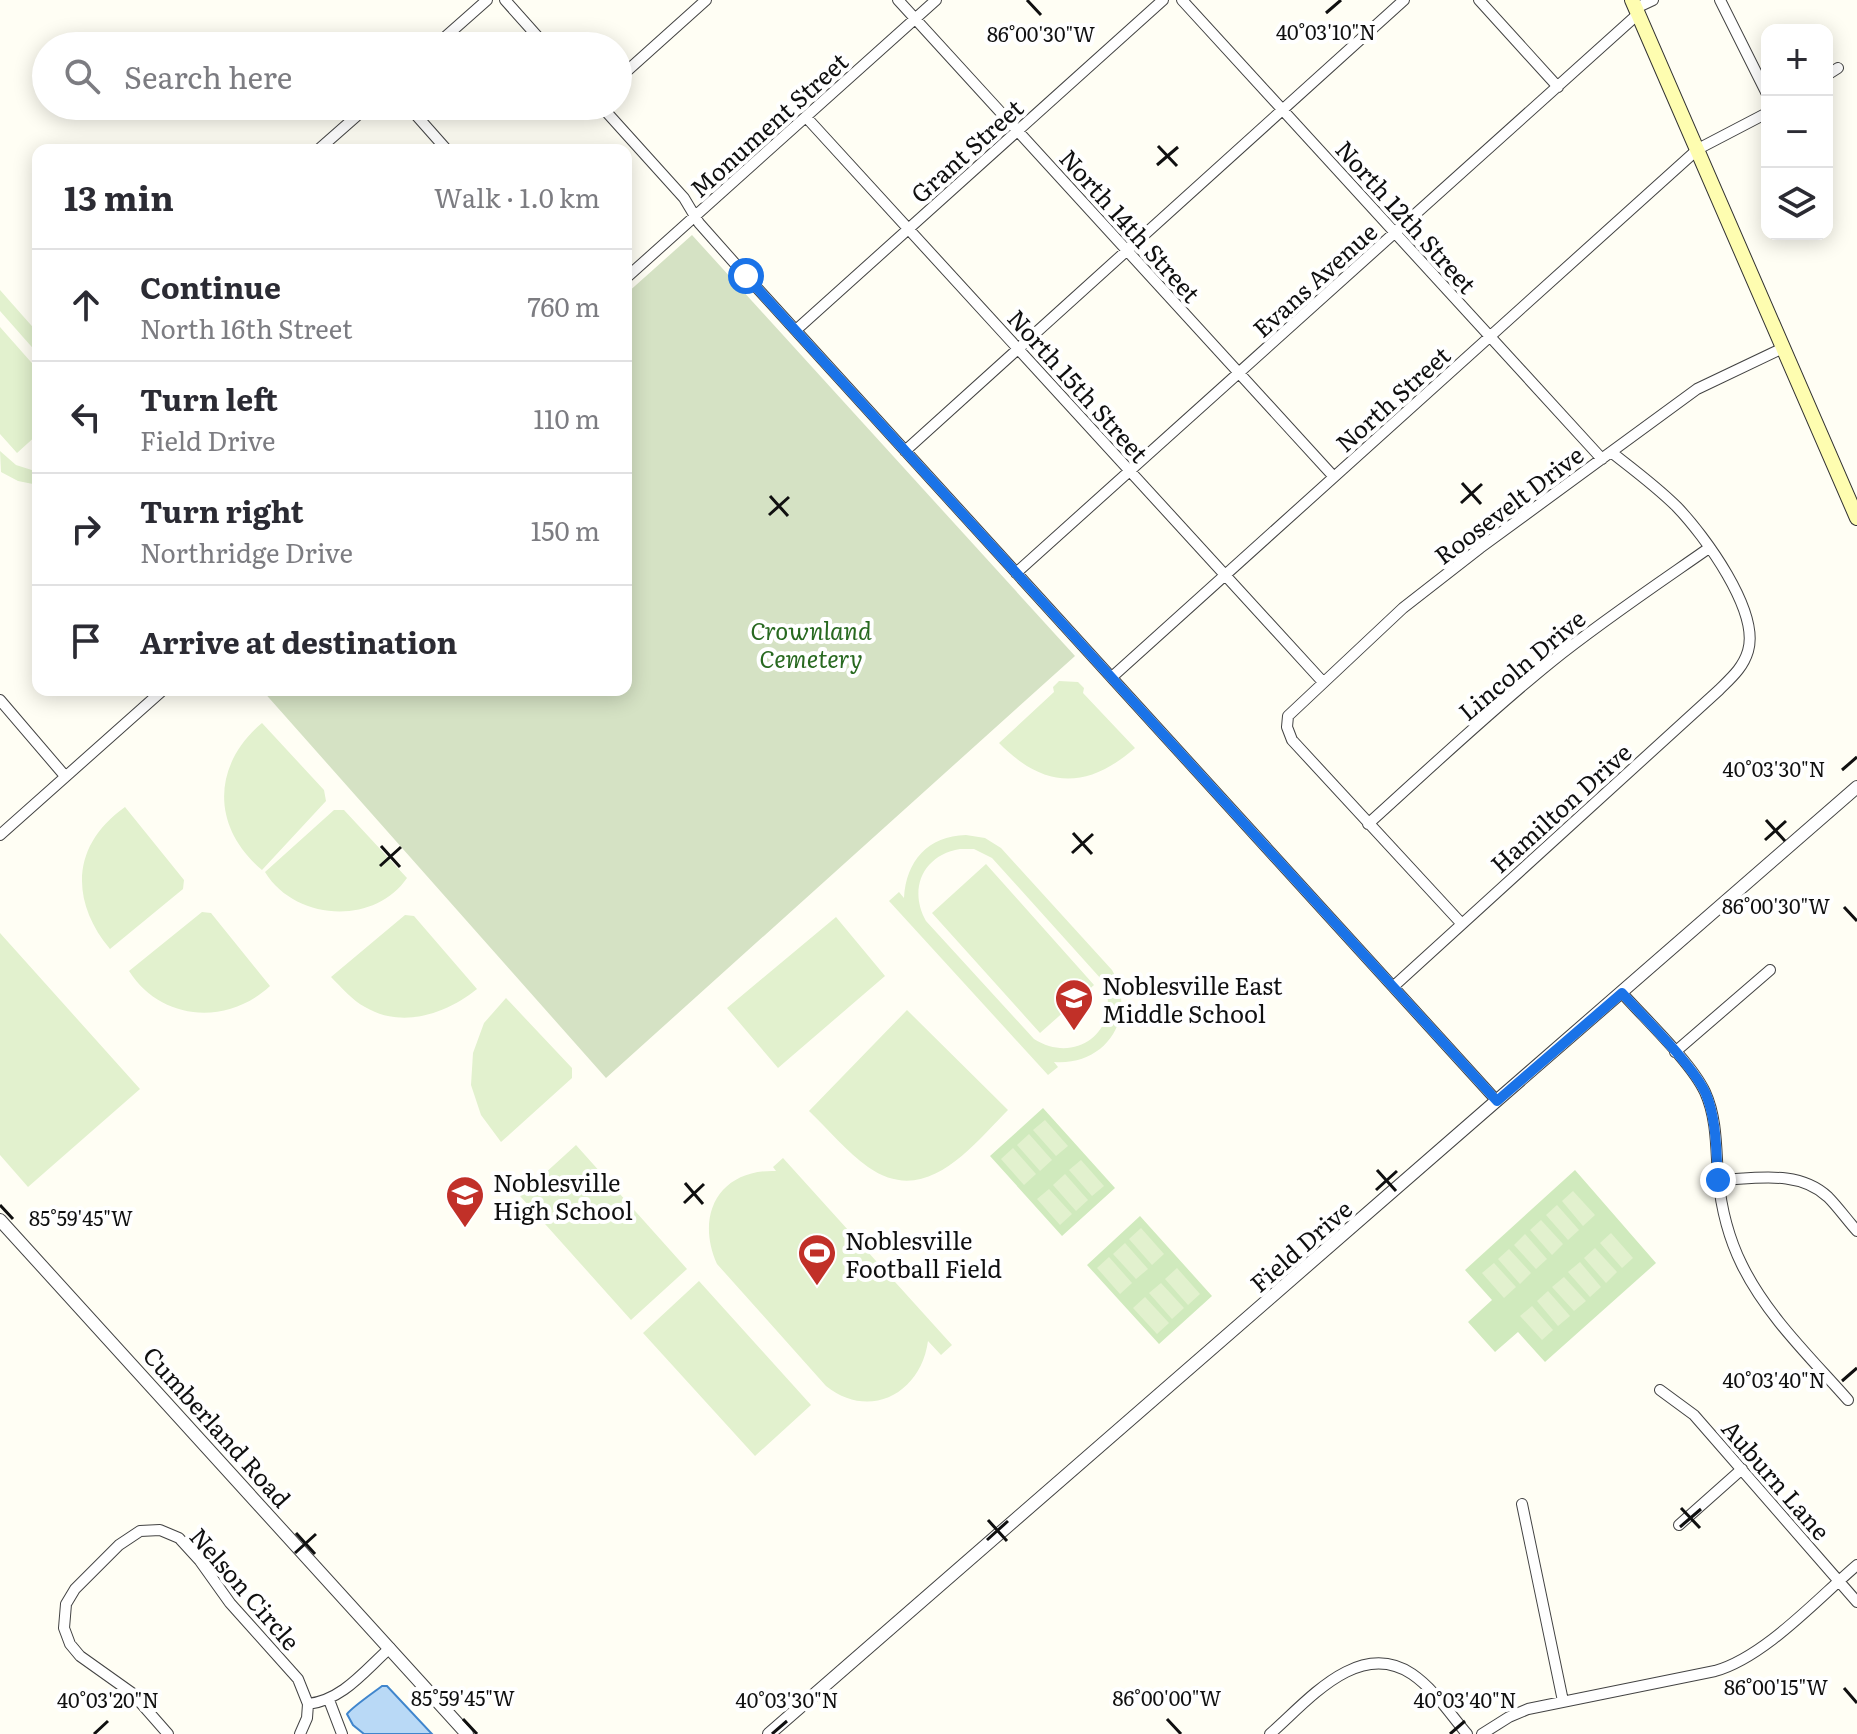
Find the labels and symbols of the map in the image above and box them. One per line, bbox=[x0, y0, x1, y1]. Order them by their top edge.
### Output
text: 40°03'10"N bbox=[1276, 16, 1376, 46]
text: 86°00'30"W bbox=[987, 18, 1095, 48]
street label: Monument Street bbox=[681, 43, 855, 204]
street label: Grant Street bbox=[902, 90, 1030, 210]
street label: North 12th Street bbox=[1329, 132, 1486, 301]
street label: North 14th Street bbox=[1053, 141, 1210, 310]
street label: Evans Avenue bbox=[1244, 214, 1384, 344]
route start bbox=[728, 258, 764, 294]
street label: North 15th Street bbox=[1001, 301, 1158, 470]
street label: North Street bbox=[1327, 337, 1457, 459]
street label: Roosevelt Drive bbox=[1426, 436, 1590, 572]
street label: Lincoln Drive bbox=[1450, 600, 1592, 728]
park label: Crownland Cemetery bbox=[750, 612, 872, 675]
street label: Hamilton Drive bbox=[1482, 734, 1638, 880]
text: 40°03'30"N bbox=[1723, 753, 1825, 783]
text: 86°00'30"W bbox=[1722, 890, 1830, 920]
place label: Noblesville East Middle School bbox=[1102, 967, 1283, 1030]
school or university icon: Noblesville East Middle School bbox=[1053, 977, 1095, 1032]
route end bbox=[1700, 1162, 1736, 1198]
place label: Noblesville High School bbox=[493, 1164, 633, 1227]
school or university icon: Noblesville High School bbox=[444, 1174, 486, 1229]
street label: Field Drive bbox=[1241, 1191, 1359, 1299]
text: 85°59'45"W bbox=[29, 1202, 133, 1232]
place label: Noblesville Football Field bbox=[845, 1222, 1002, 1285]
sports icon: Noblesville Football Field bbox=[796, 1232, 838, 1287]
street label: Cumberland Road bbox=[136, 1338, 300, 1514]
text: 40°03'40"N bbox=[1723, 1364, 1825, 1394]
street label: Auburn Lane bbox=[1715, 1411, 1839, 1547]
street label: Nelson Circle bbox=[183, 1519, 309, 1657]
text: 86°00'15"W bbox=[1724, 1671, 1828, 1701]
text: 85°59'45"W bbox=[411, 1682, 515, 1712]
text: 86°00'00"W bbox=[1113, 1682, 1222, 1712]
text: 40°03'20"N bbox=[57, 1684, 159, 1714]
text: 40°03'30"N bbox=[736, 1684, 838, 1714]
text: 40°03'40"N bbox=[1414, 1684, 1516, 1714]

